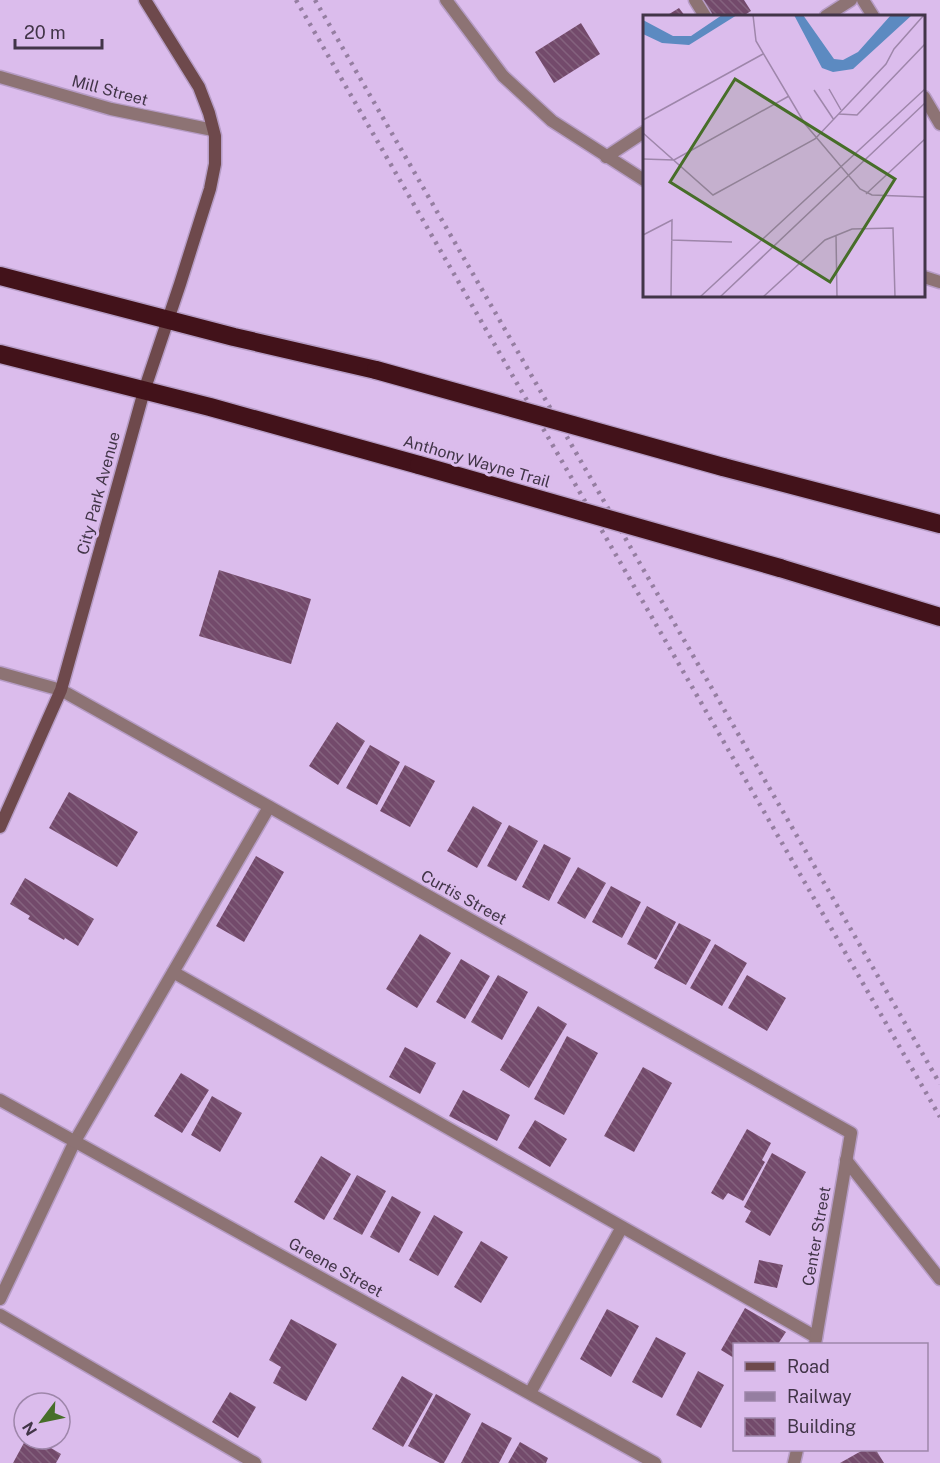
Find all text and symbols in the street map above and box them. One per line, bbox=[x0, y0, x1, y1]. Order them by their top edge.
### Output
scale bar bbox=[15, 12, 102, 50]
inset map bbox=[643, 15, 925, 297]
text: 20 m bbox=[24, 22, 66, 43]
street label: Mill Street bbox=[70, 71, 150, 110]
street label: City Park Avenue bbox=[73, 430, 124, 557]
street label: Anthony Wayne Trail bbox=[401, 431, 553, 492]
street label: Curtis Street bbox=[417, 866, 510, 929]
street label: Center Street bbox=[798, 1185, 835, 1287]
street label: Greene Street bbox=[285, 1234, 386, 1301]
legend bbox=[733, 1343, 928, 1451]
text: Road bbox=[787, 1356, 830, 1377]
text: Railway bbox=[787, 1386, 852, 1407]
north arrow bbox=[12, 1391, 72, 1451]
text: Building bbox=[787, 1416, 856, 1437]
text: N bbox=[18, 1418, 41, 1439]

